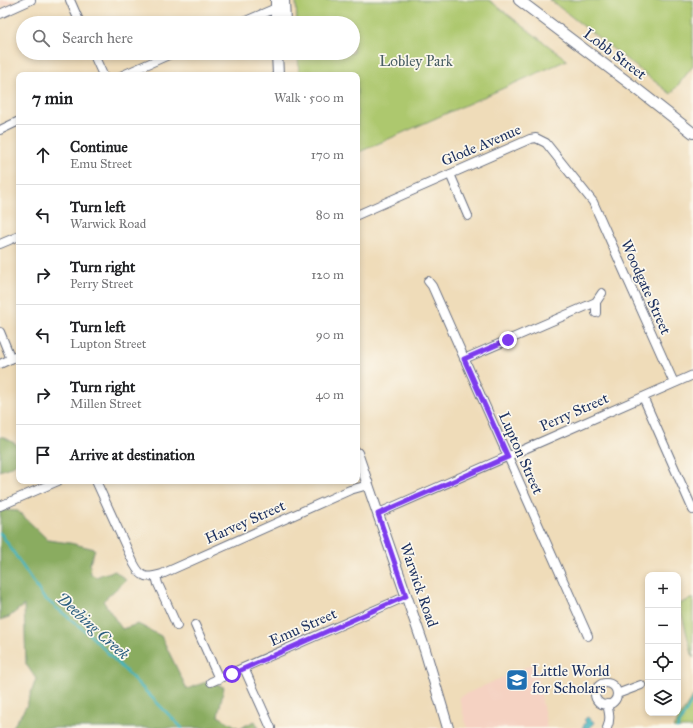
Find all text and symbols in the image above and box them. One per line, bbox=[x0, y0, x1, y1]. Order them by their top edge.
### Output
search box bbox=[16, 16, 360, 60]
street label: Lobb Street bbox=[580, 25, 650, 84]
icon: search bbox=[30, 27, 52, 49]
text: Search here bbox=[62, 29, 133, 47]
park label: Lobley Park bbox=[379, 52, 453, 70]
text: 7 min bbox=[32, 88, 73, 109]
text: Walk · 500 m bbox=[274, 90, 344, 106]
street label: Glode Avenue bbox=[439, 120, 523, 170]
text: Continue bbox=[70, 138, 128, 156]
icon: ahead bbox=[32, 144, 54, 166]
text: 170 m bbox=[311, 147, 344, 163]
text: Emu Street bbox=[70, 156, 132, 172]
text: Turn left bbox=[70, 198, 126, 216]
icon: left bbox=[32, 204, 54, 226]
text: 80 m bbox=[316, 207, 344, 223]
text: Warwick Road bbox=[70, 216, 146, 232]
street label: Woodgate Street bbox=[617, 237, 675, 338]
text: Turn right bbox=[70, 258, 135, 276]
icon: right bbox=[32, 264, 54, 286]
text: 120 m bbox=[311, 267, 344, 283]
text: Perry Street bbox=[70, 276, 133, 292]
text: Turn left bbox=[70, 318, 126, 336]
icon: left bbox=[32, 324, 54, 346]
text: 90 m bbox=[316, 327, 344, 343]
route end bbox=[499, 331, 517, 349]
text: Lupton Street bbox=[70, 336, 146, 352]
text: Turn right bbox=[70, 378, 135, 396]
icon: right bbox=[32, 384, 54, 406]
text: 40 m bbox=[315, 387, 344, 403]
street label: Perry Street bbox=[537, 389, 612, 435]
text: Millen Street bbox=[70, 396, 142, 412]
street label: Lupton Street bbox=[495, 409, 547, 498]
icon: arrive bbox=[32, 444, 54, 466]
text: Arrive at destination bbox=[70, 446, 195, 464]
street label: Harvey Street bbox=[202, 496, 288, 548]
street label: Warwick Road bbox=[396, 540, 442, 630]
map controls bbox=[645, 572, 681, 716]
button: + bbox=[645, 572, 681, 608]
water label: Deebing Creek bbox=[53, 588, 133, 664]
street label: Emu Street bbox=[267, 604, 340, 650]
button: − bbox=[645, 608, 681, 644]
button: locate bbox=[645, 644, 681, 680]
place label: Little World for Scholars bbox=[532, 662, 610, 697]
route start bbox=[223, 665, 241, 683]
school or university icon: Little World for Scholars bbox=[504, 667, 530, 693]
button: layers bbox=[645, 680, 681, 716]

